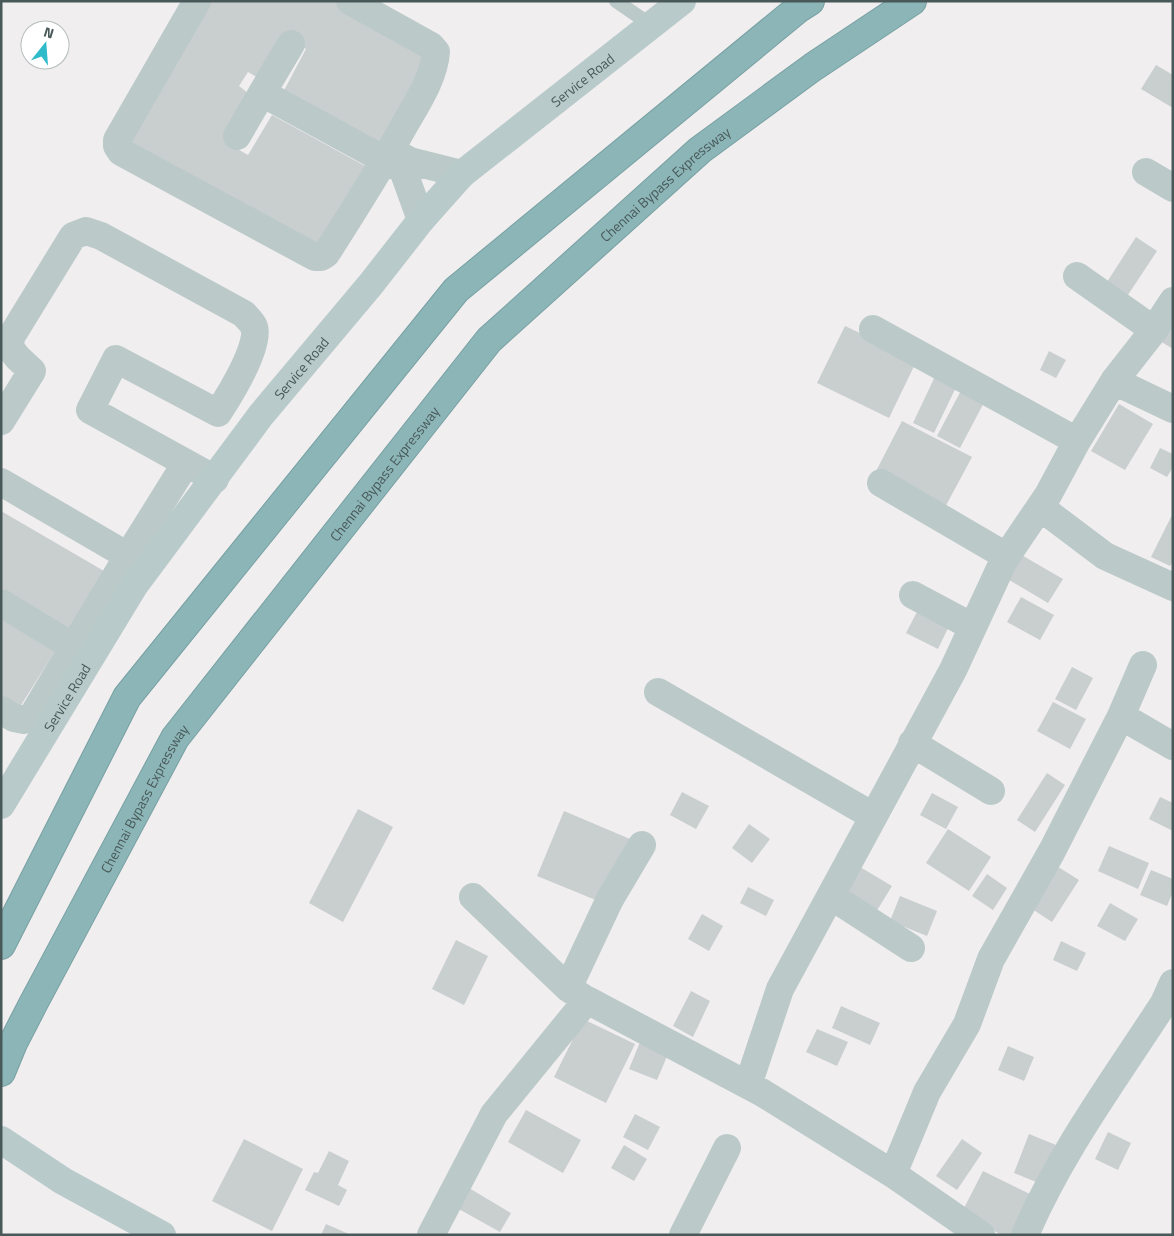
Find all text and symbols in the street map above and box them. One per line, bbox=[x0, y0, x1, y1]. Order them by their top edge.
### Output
north arrow bbox=[20, 20, 70, 70]
text: N bbox=[41, 21, 57, 44]
street label: Service Road bbox=[546, 48, 618, 111]
street label: Chennai Bypass Expressway bbox=[595, 121, 734, 246]
street label: Service Road bbox=[268, 332, 333, 403]
street label: Chennai Bypass Expressway bbox=[324, 401, 444, 545]
street label: Service Road bbox=[38, 659, 95, 735]
street label: Chennai Bypass Expressway bbox=[95, 719, 193, 876]

